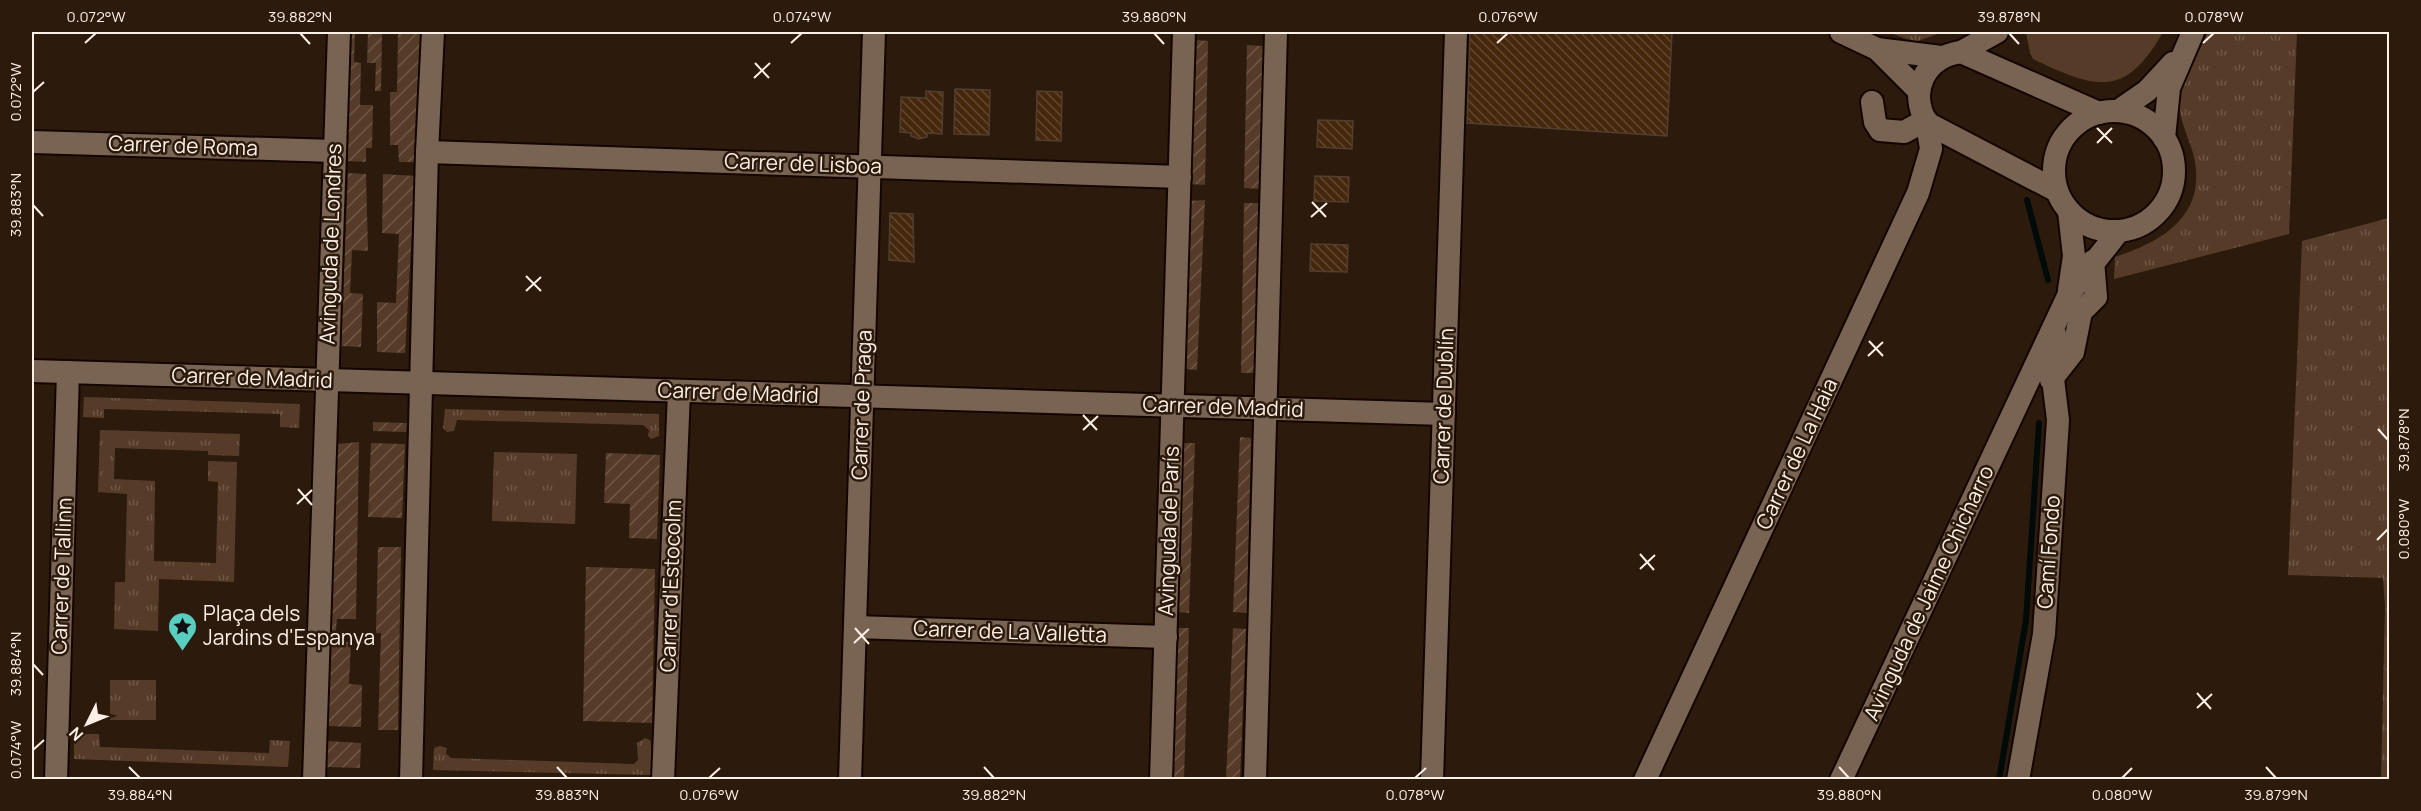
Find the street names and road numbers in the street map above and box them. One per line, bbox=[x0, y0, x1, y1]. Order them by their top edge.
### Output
street label: Carrer de Roma bbox=[108, 128, 258, 162]
street label: Avinguda de Londres bbox=[312, 143, 348, 345]
street label: Carrer de Lisboa bbox=[724, 146, 882, 180]
street label: Carrer de Dublín bbox=[1426, 328, 1460, 484]
street label: Carrer de Praga bbox=[844, 329, 878, 481]
street label: Carrer de Madrid bbox=[171, 360, 333, 394]
street label: Carrer de La Haia bbox=[1749, 373, 1843, 534]
street label: Carrer de Madrid bbox=[657, 375, 819, 409]
street label: Carrer de Madrid bbox=[1142, 389, 1304, 423]
street label: Avinguda de París bbox=[1151, 446, 1185, 616]
street label: Avinguda de Jaime Chicharro bbox=[1857, 460, 2000, 725]
street label: Camí Fondo bbox=[2030, 494, 2066, 610]
street label: Carrer de Tallinn bbox=[44, 497, 78, 655]
street label: Carrer d'Estocolm bbox=[653, 499, 687, 673]
street label: Carrer de La Valletta bbox=[913, 614, 1107, 648]

